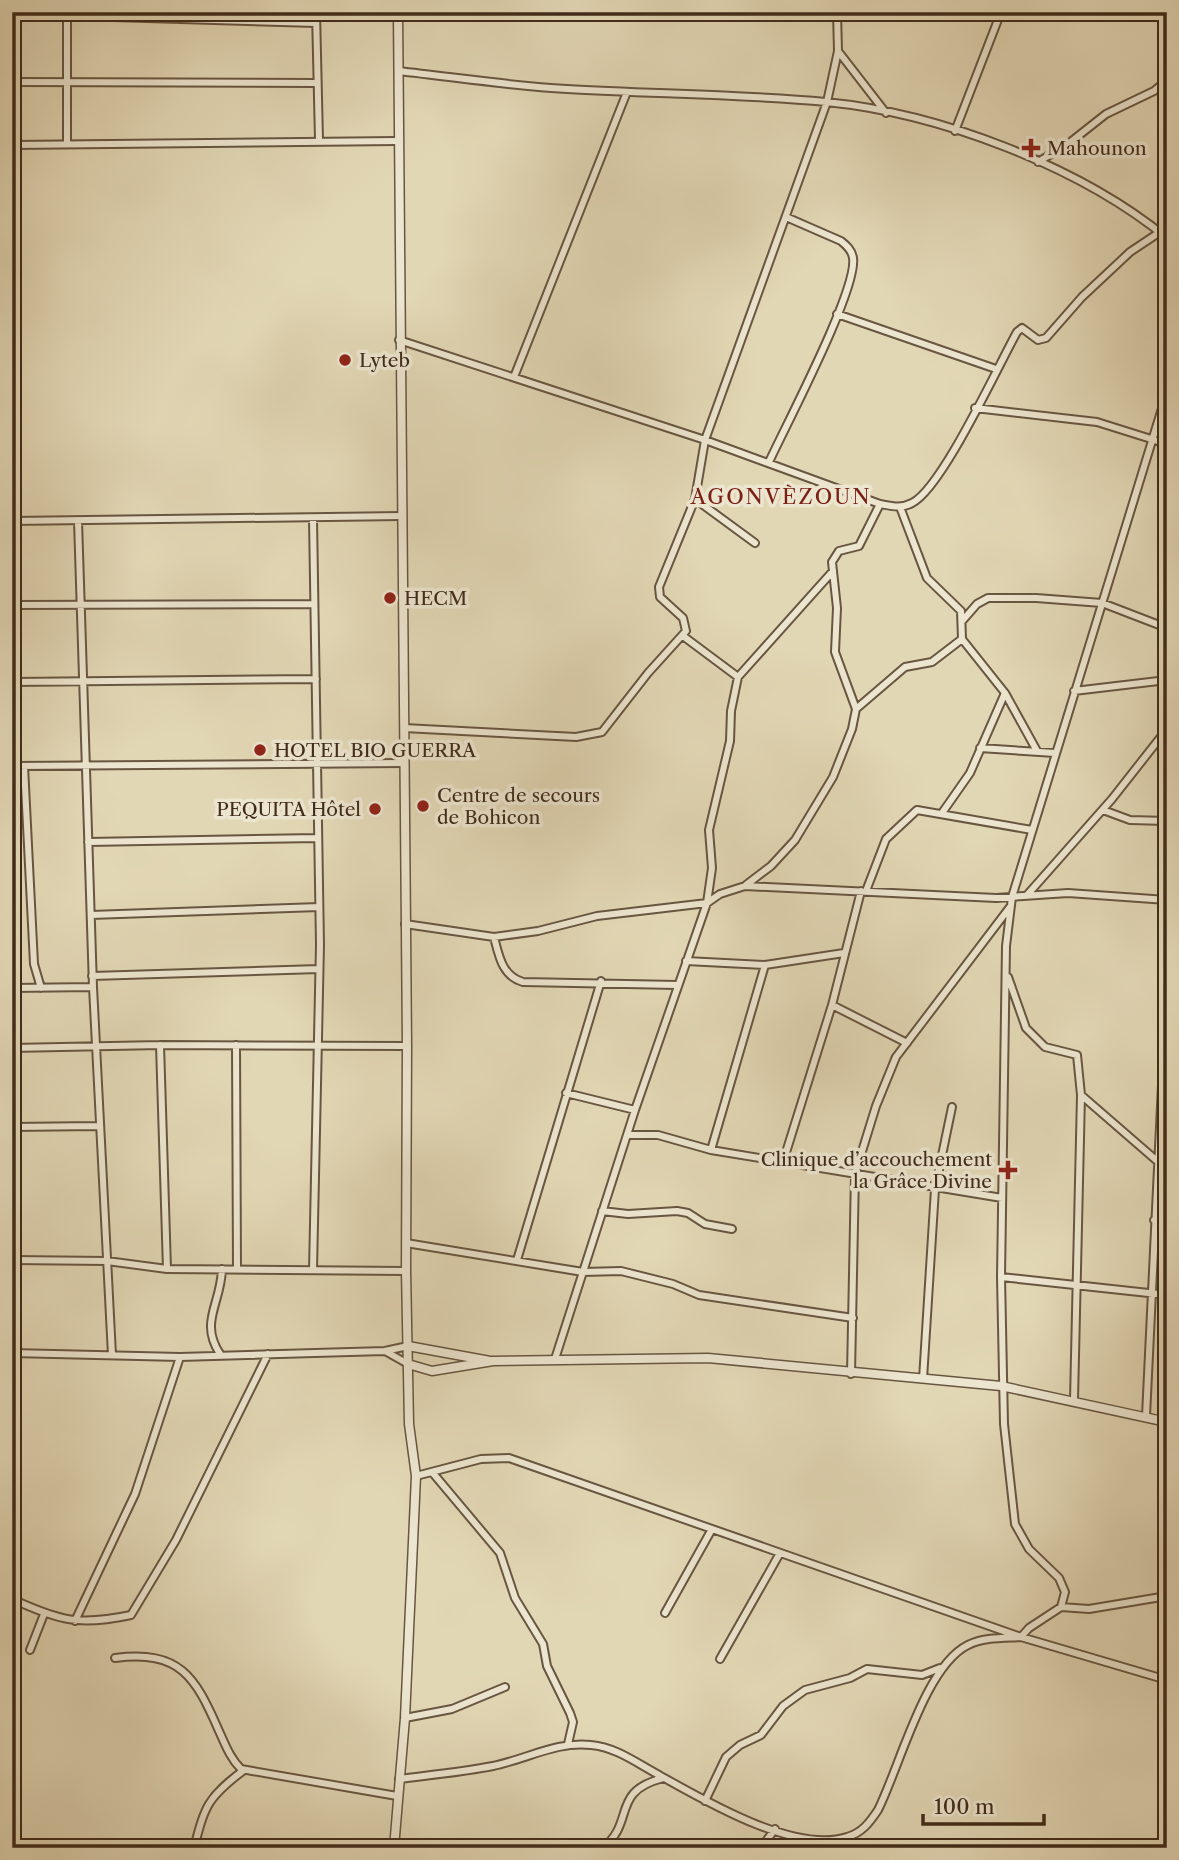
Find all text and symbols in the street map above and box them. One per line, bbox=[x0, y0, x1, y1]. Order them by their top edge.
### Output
place label: Mahounon bbox=[1047, 137, 1147, 160]
marker: Mahounon bbox=[1021, 138, 1041, 158]
place label: Lyteb bbox=[359, 349, 410, 372]
marker: Lyteb bbox=[337, 352, 353, 368]
district label: AGONVÈZOUN bbox=[689, 484, 872, 509]
place label: HECM bbox=[404, 587, 467, 610]
marker: HECM bbox=[382, 590, 398, 606]
place label: HOTEL BIO GUERRA bbox=[274, 739, 477, 762]
marker: HOTEL BIO GUERRA bbox=[252, 742, 268, 758]
place label: Centre de secours de Bohicon bbox=[437, 784, 600, 829]
place label: PEQUITA Hôtel bbox=[216, 798, 361, 821]
marker: Centre de secours de Bohicon bbox=[415, 798, 431, 814]
marker: PEQUITA Hôtel bbox=[367, 801, 383, 817]
place label: Clinique d’accouchement la Grâce Divine bbox=[761, 1148, 992, 1193]
marker: Clinique d’accouchement la Grâce Divine bbox=[998, 1160, 1018, 1180]
scale bar bbox=[923, 1783, 1044, 1827]
text: 100 m bbox=[934, 1794, 995, 1819]

